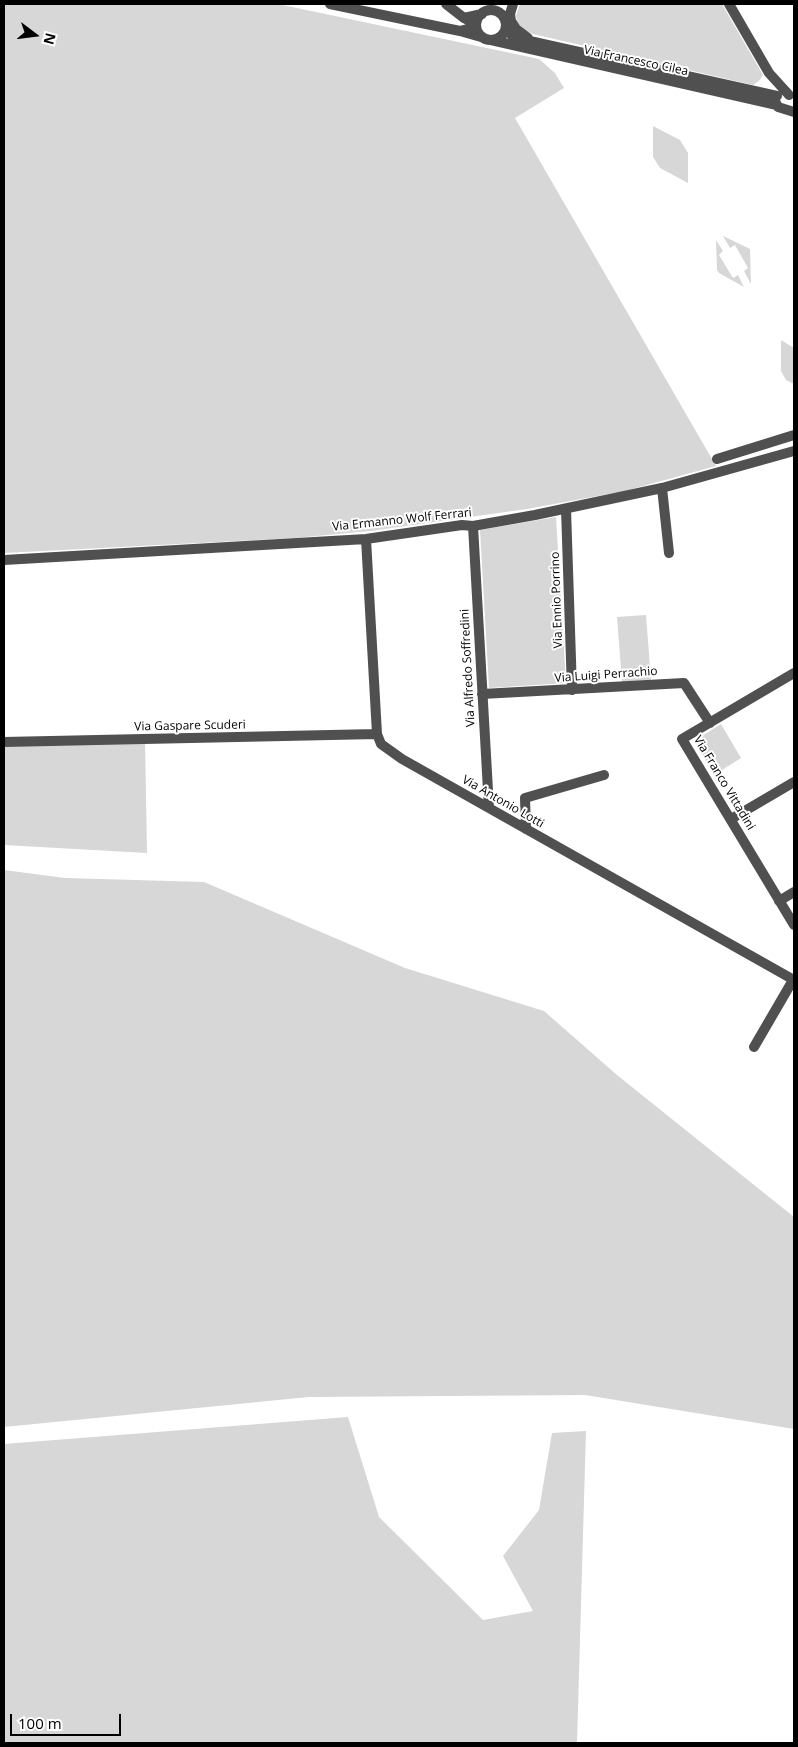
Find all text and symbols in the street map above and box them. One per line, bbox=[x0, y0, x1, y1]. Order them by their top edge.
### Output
north arrow bbox=[10, 10, 60, 60]
text: N bbox=[39, 31, 61, 47]
street label: Via Francesco Cilea bbox=[582, 43, 690, 79]
street label: Via Ermanno Wolf Ferrari bbox=[332, 506, 472, 534]
street label: Via Ennio Porrino bbox=[548, 551, 566, 649]
street label: Via Alfredo Soffredini bbox=[458, 609, 478, 727]
street label: Via Luigi Perrachio bbox=[554, 664, 658, 686]
street label: Via Gaspare Scuderi bbox=[134, 718, 246, 734]
street label: Via Franco Vittadini bbox=[690, 733, 758, 833]
street label: Via Antonio Lotti bbox=[459, 773, 547, 831]
scale bar bbox=[12, 1704, 124, 1736]
text: 100 m bbox=[18, 1713, 62, 1733]

